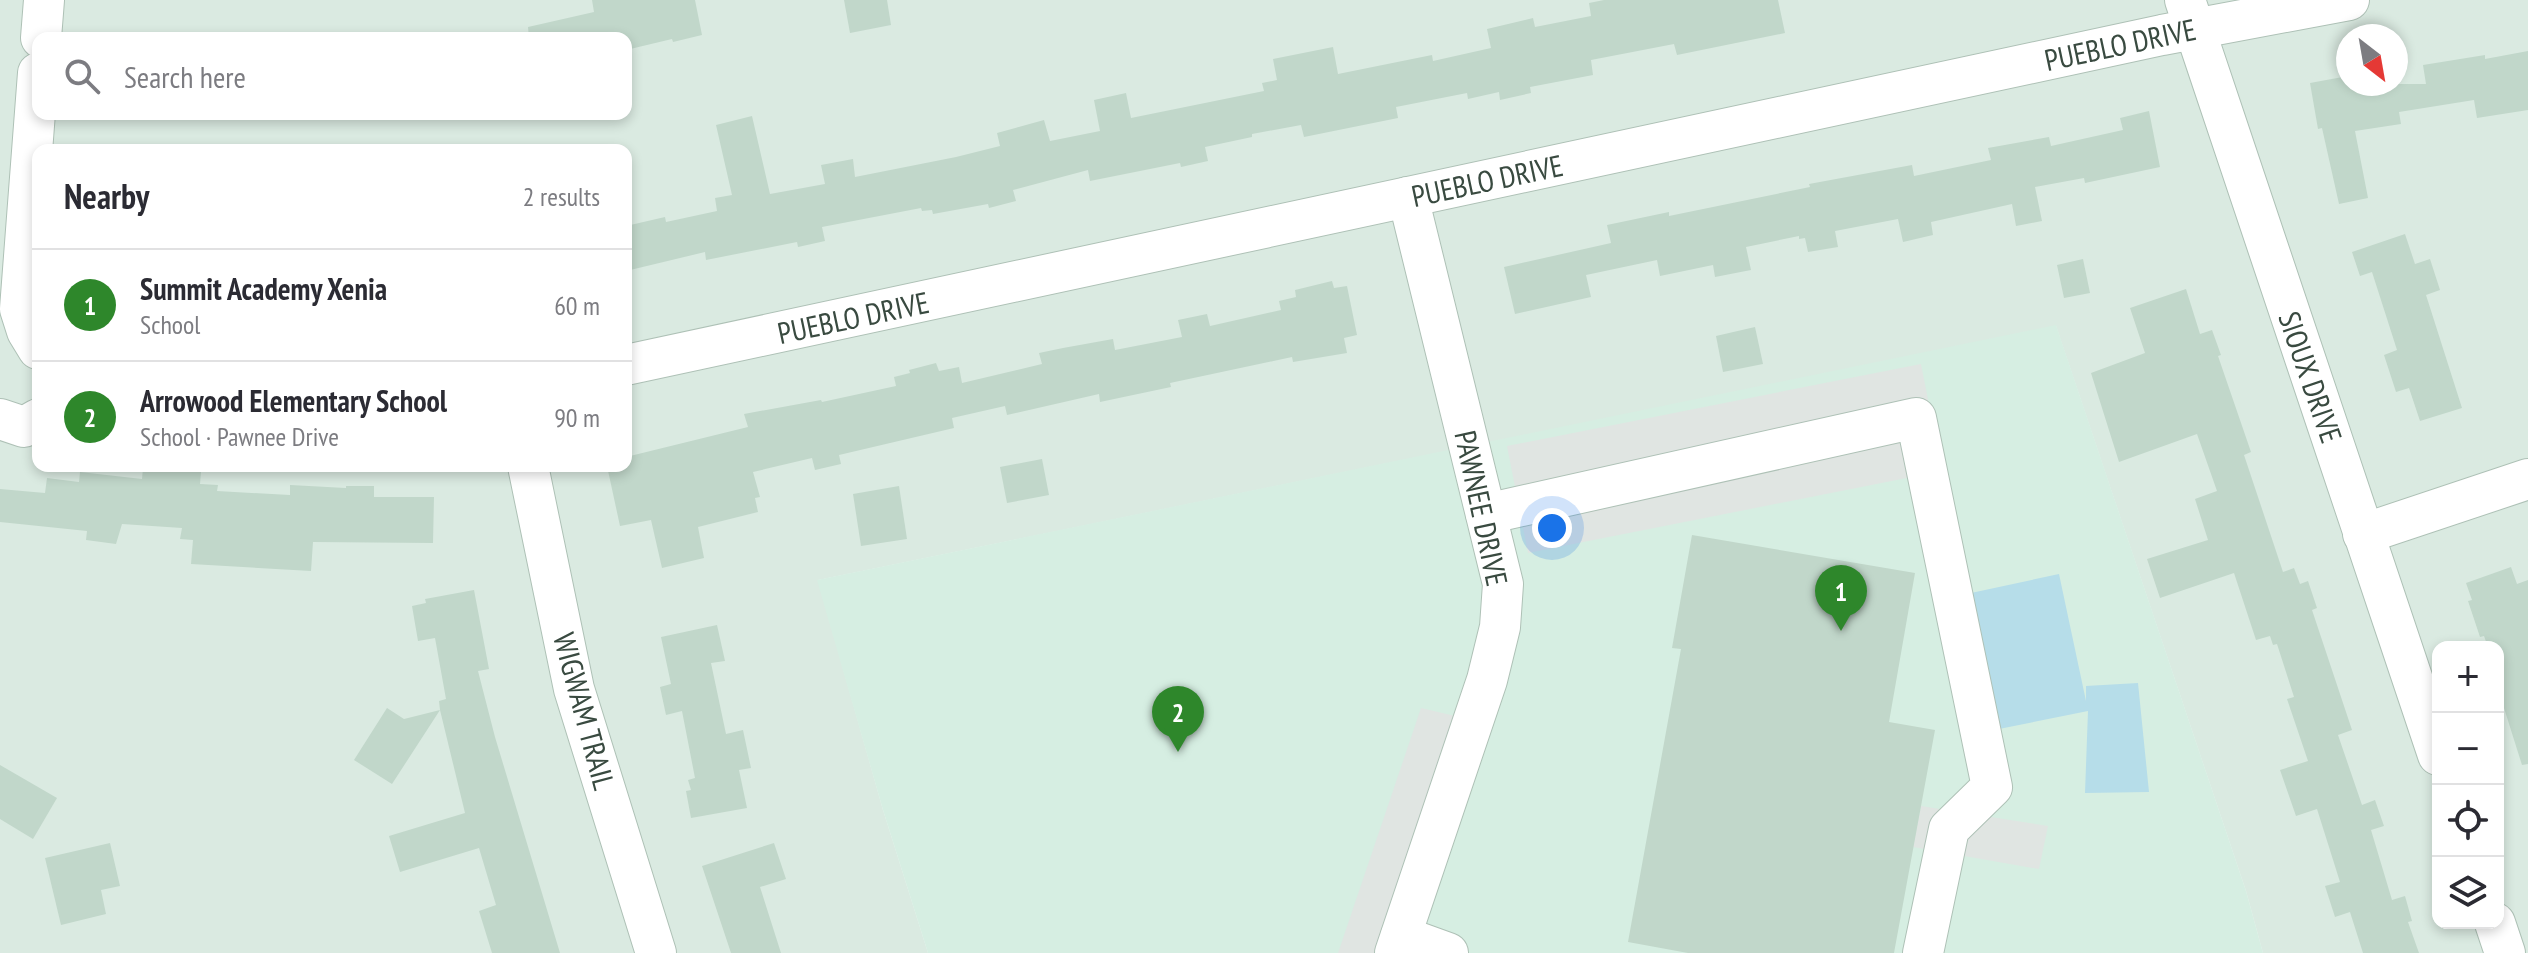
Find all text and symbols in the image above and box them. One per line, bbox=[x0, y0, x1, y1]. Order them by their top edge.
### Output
street label: PUEBLO DRIVE bbox=[2041, 9, 2199, 79]
north arrow bbox=[2336, 24, 2408, 96]
search box bbox=[32, 32, 632, 120]
icon: search bbox=[60, 54, 104, 98]
text: Search here bbox=[124, 57, 246, 96]
street label: PUEBLO DRIVE bbox=[1408, 145, 1566, 215]
text: Nearby bbox=[64, 174, 149, 218]
text: 2 results bbox=[523, 180, 600, 213]
text: Summit Academy Xenia bbox=[140, 269, 387, 308]
street label: PUEBLO DRIVE bbox=[774, 282, 932, 352]
text: 1 bbox=[84, 289, 96, 322]
text: 60 m bbox=[554, 289, 600, 322]
street label: SIOUX DRIVE bbox=[2270, 306, 2352, 448]
text: School bbox=[140, 308, 200, 341]
text: Arrowood Elementary School bbox=[140, 381, 447, 420]
text: 2 bbox=[84, 401, 96, 434]
text: 90 m bbox=[554, 401, 600, 434]
text: School · Pawnee Drive bbox=[140, 420, 339, 453]
street label: PAWNEE DRIVE bbox=[1447, 427, 1517, 589]
your location bbox=[1532, 508, 1572, 548]
pin: 1 bbox=[1815, 565, 1867, 631]
street label: WIGWAM TRAIL bbox=[545, 628, 625, 794]
map controls bbox=[2432, 641, 2504, 929]
button: + bbox=[2432, 641, 2504, 713]
pin: 2 bbox=[1152, 686, 1204, 752]
button: − bbox=[2432, 713, 2504, 785]
button: locate bbox=[2432, 785, 2504, 857]
button: layers bbox=[2432, 857, 2504, 929]

